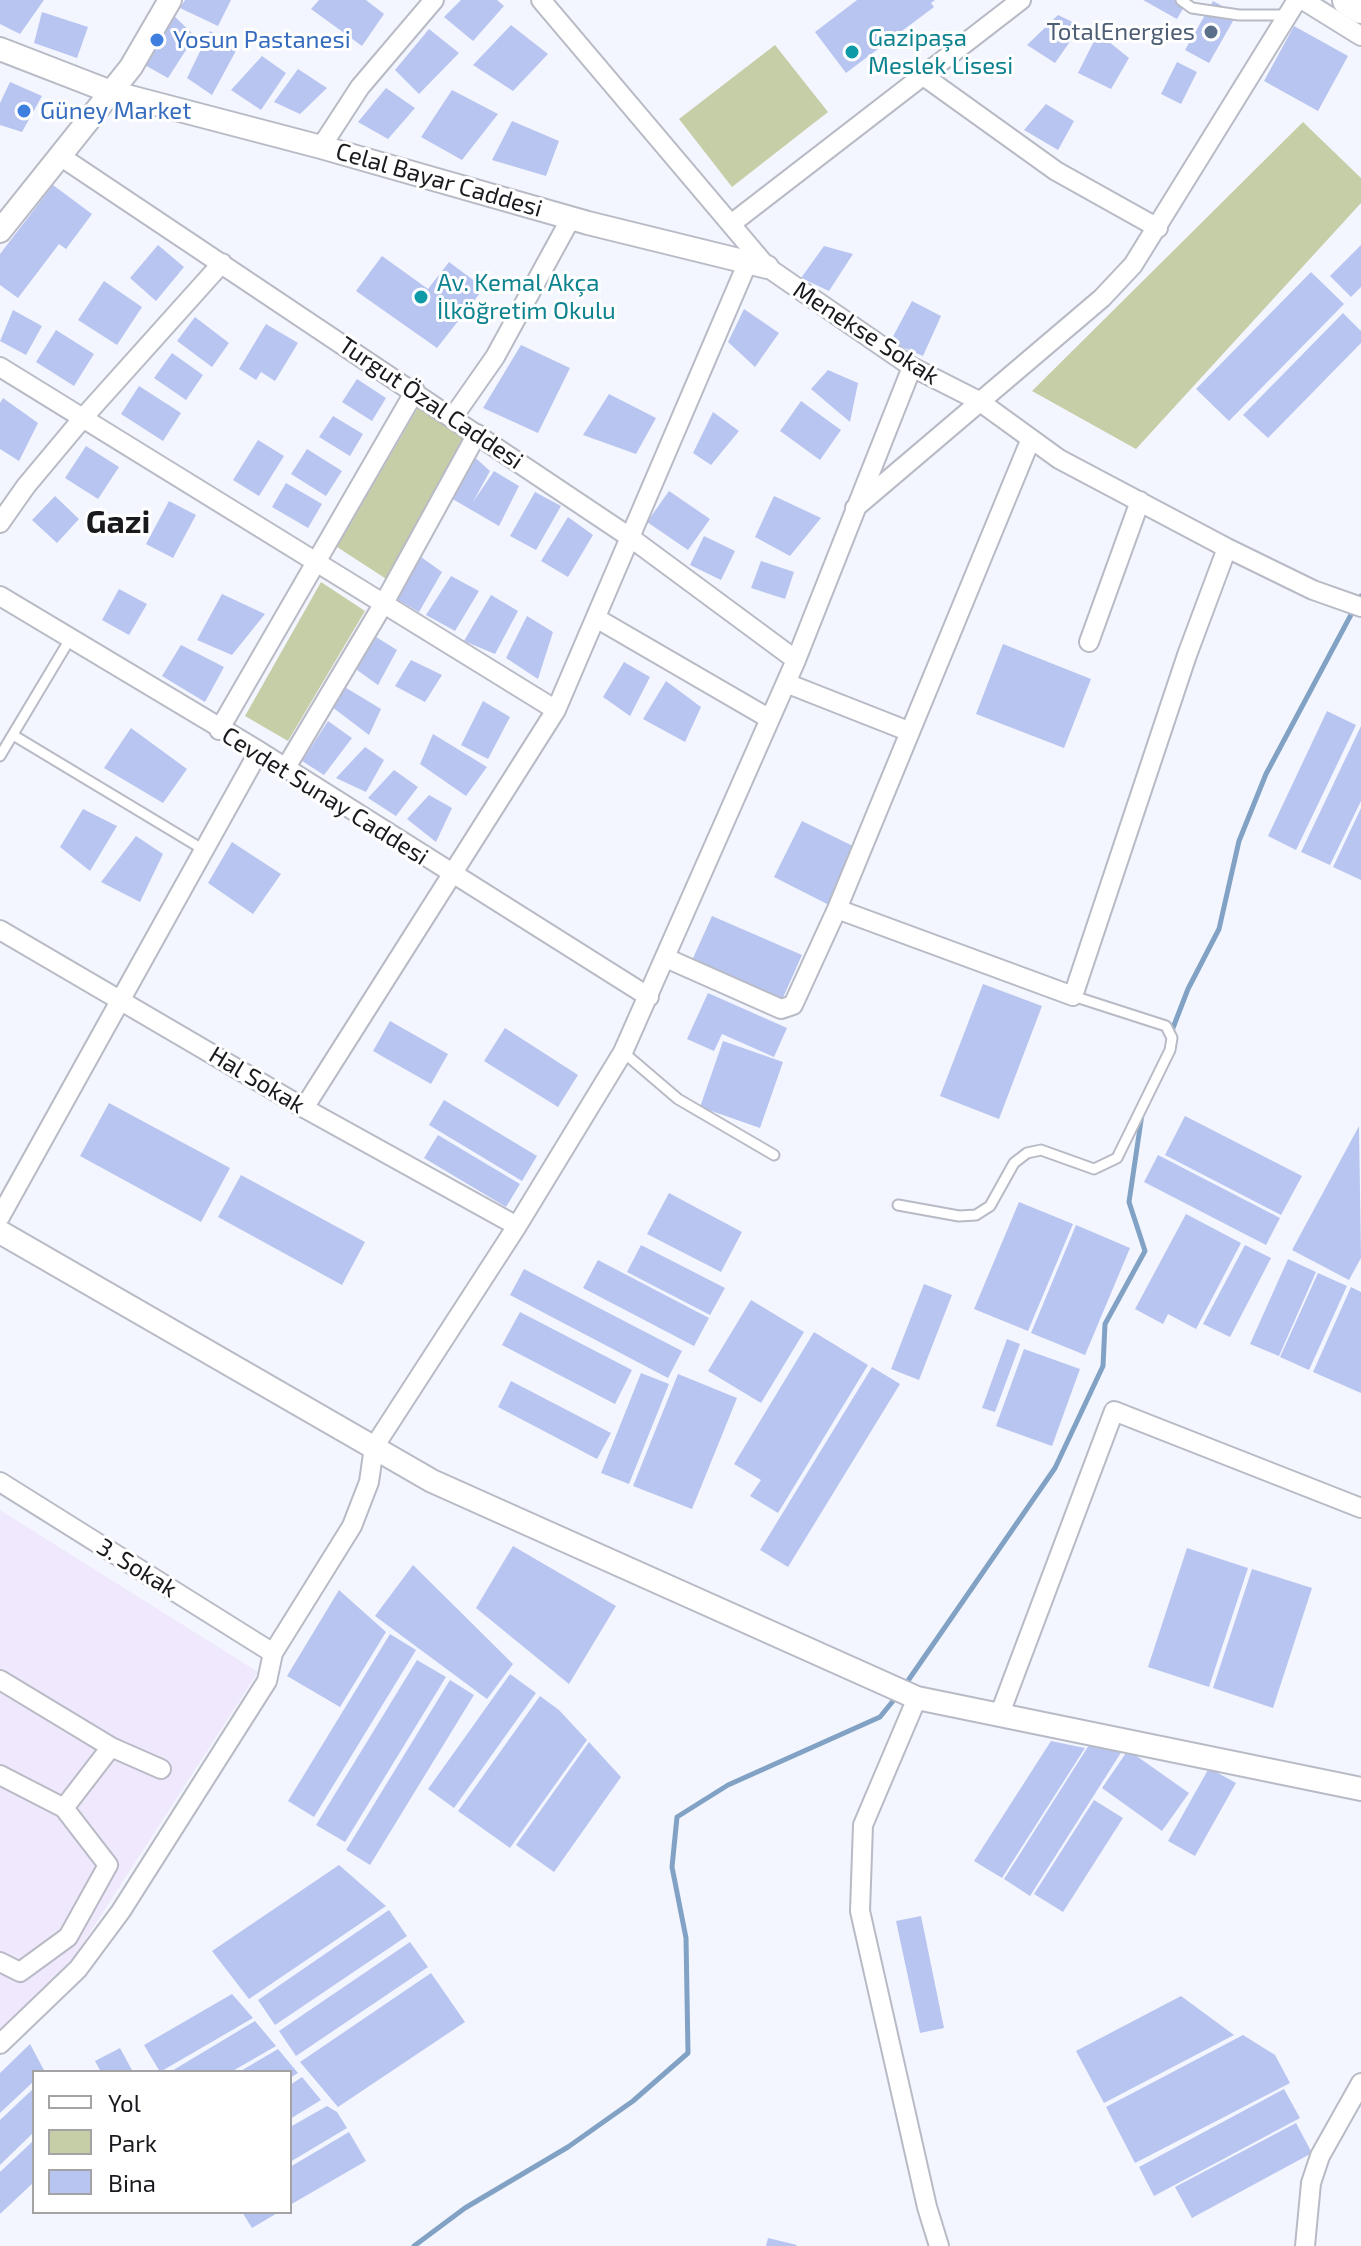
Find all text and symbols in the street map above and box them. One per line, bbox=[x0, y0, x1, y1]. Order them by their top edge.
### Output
place label: TotalEnergies bbox=[1046, 18, 1195, 46]
marker: TotalEnergies bbox=[1202, 23, 1220, 41]
place label: Gazipaşa Meslek Lisesi bbox=[868, 24, 1013, 80]
place label: Yosun Pastanesi bbox=[173, 26, 351, 54]
marker: Yosun Pastanesi bbox=[148, 31, 166, 49]
marker: Gazipaşa Meslek Lisesi bbox=[843, 43, 861, 61]
place label: Güney Market bbox=[40, 97, 191, 125]
marker: Güney Market bbox=[15, 102, 33, 120]
street label: Celal Bayar Caddesi bbox=[332, 137, 546, 223]
place label: Av. Kemal Akça İlköğretim Okulu bbox=[437, 269, 616, 325]
street label: Menekse Sokak bbox=[788, 275, 944, 391]
marker: Av. Kemal Akça İlköğretim Okulu bbox=[412, 288, 430, 306]
street label: Turgut Özal Caddesi bbox=[333, 331, 529, 475]
district label: Gazi bbox=[86, 503, 150, 541]
street label: Cevdet Sunay Caddesi bbox=[216, 721, 434, 871]
street label: Hal Sokak bbox=[204, 1040, 310, 1120]
street label: 3. Sokak bbox=[92, 1532, 182, 1604]
legend bbox=[32, 2070, 292, 2214]
text: Yol bbox=[108, 2088, 141, 2117]
text: Park bbox=[108, 2128, 157, 2157]
text: Bina bbox=[108, 2168, 156, 2197]

